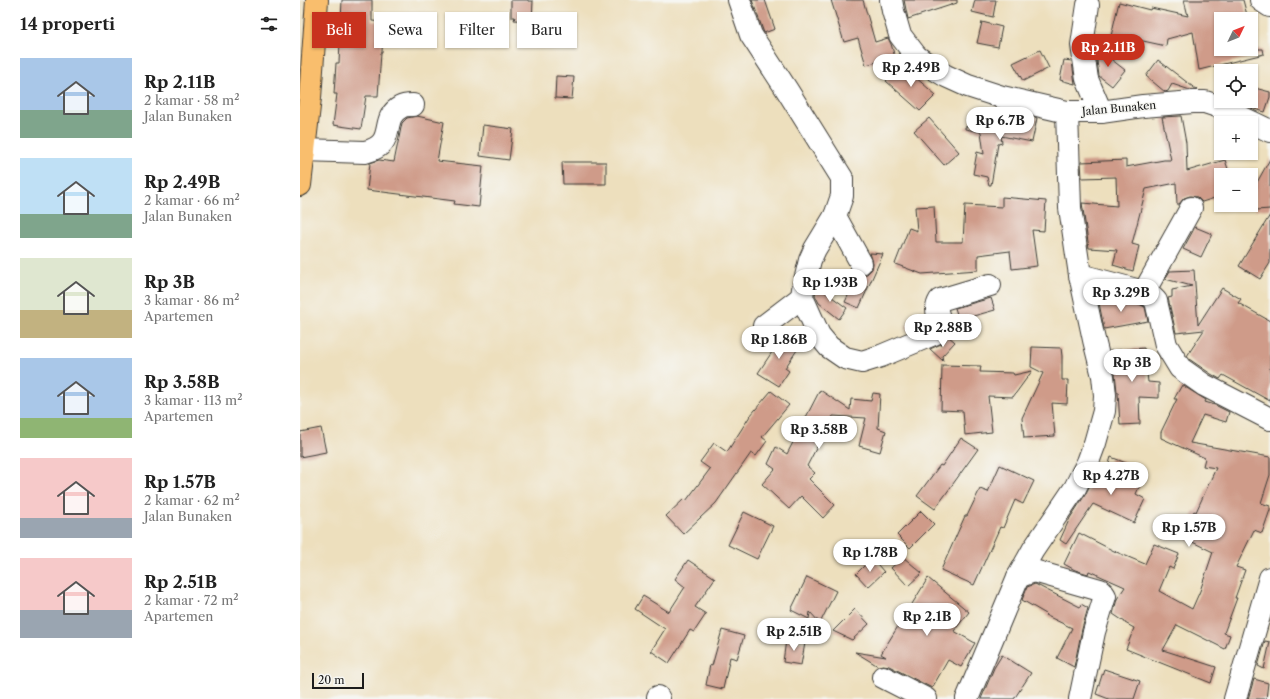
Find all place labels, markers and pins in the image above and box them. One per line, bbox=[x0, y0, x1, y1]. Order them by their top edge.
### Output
pin: Rp 2.11B bbox=[1067, 34, 1149, 68]
pin: Rp 2.49B bbox=[870, 54, 952, 88]
pin: Rp 6.7B bbox=[963, 107, 1037, 141]
pin: Rp 1.93B bbox=[789, 269, 871, 303]
pin: Rp 3.29B bbox=[1080, 279, 1162, 313]
pin: Rp 2.88B bbox=[902, 314, 984, 348]
pin: Rp 1.86B bbox=[738, 326, 820, 360]
pin: Rp 3B bbox=[1104, 349, 1160, 383]
pin: Rp 3.58B bbox=[778, 416, 860, 450]
pin: Rp 4.27B bbox=[1070, 462, 1152, 496]
pin: Rp 1.57B bbox=[1148, 514, 1230, 548]
pin: Rp 1.78B bbox=[829, 539, 911, 573]
pin: Rp 2.1B bbox=[890, 603, 964, 637]
pin: Rp 2.51B bbox=[753, 618, 835, 652]

